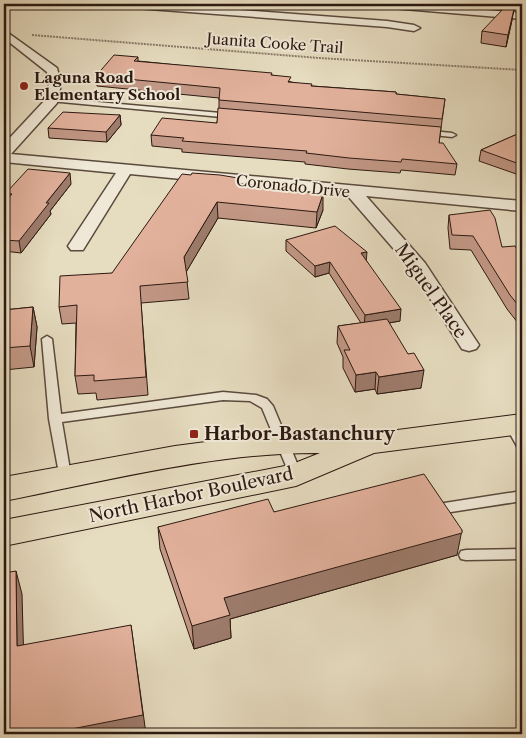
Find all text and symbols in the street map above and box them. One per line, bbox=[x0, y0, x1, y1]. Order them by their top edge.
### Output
street label: Juanita Cooke Trail bbox=[204, 29, 344, 57]
place label: Laguna Road Elementary School bbox=[34, 68, 180, 104]
marker: Laguna Road Elementary School bbox=[18, 80, 30, 92]
street label: Coronado Drive bbox=[235, 171, 351, 201]
street label: Miguel Place bbox=[390, 239, 472, 343]
place label: Harbor-Bastanchury bbox=[204, 423, 396, 445]
marker: Harbor-Bastanchury bbox=[188, 428, 200, 440]
street label: North Harbor Boulevard bbox=[87, 463, 295, 527]

